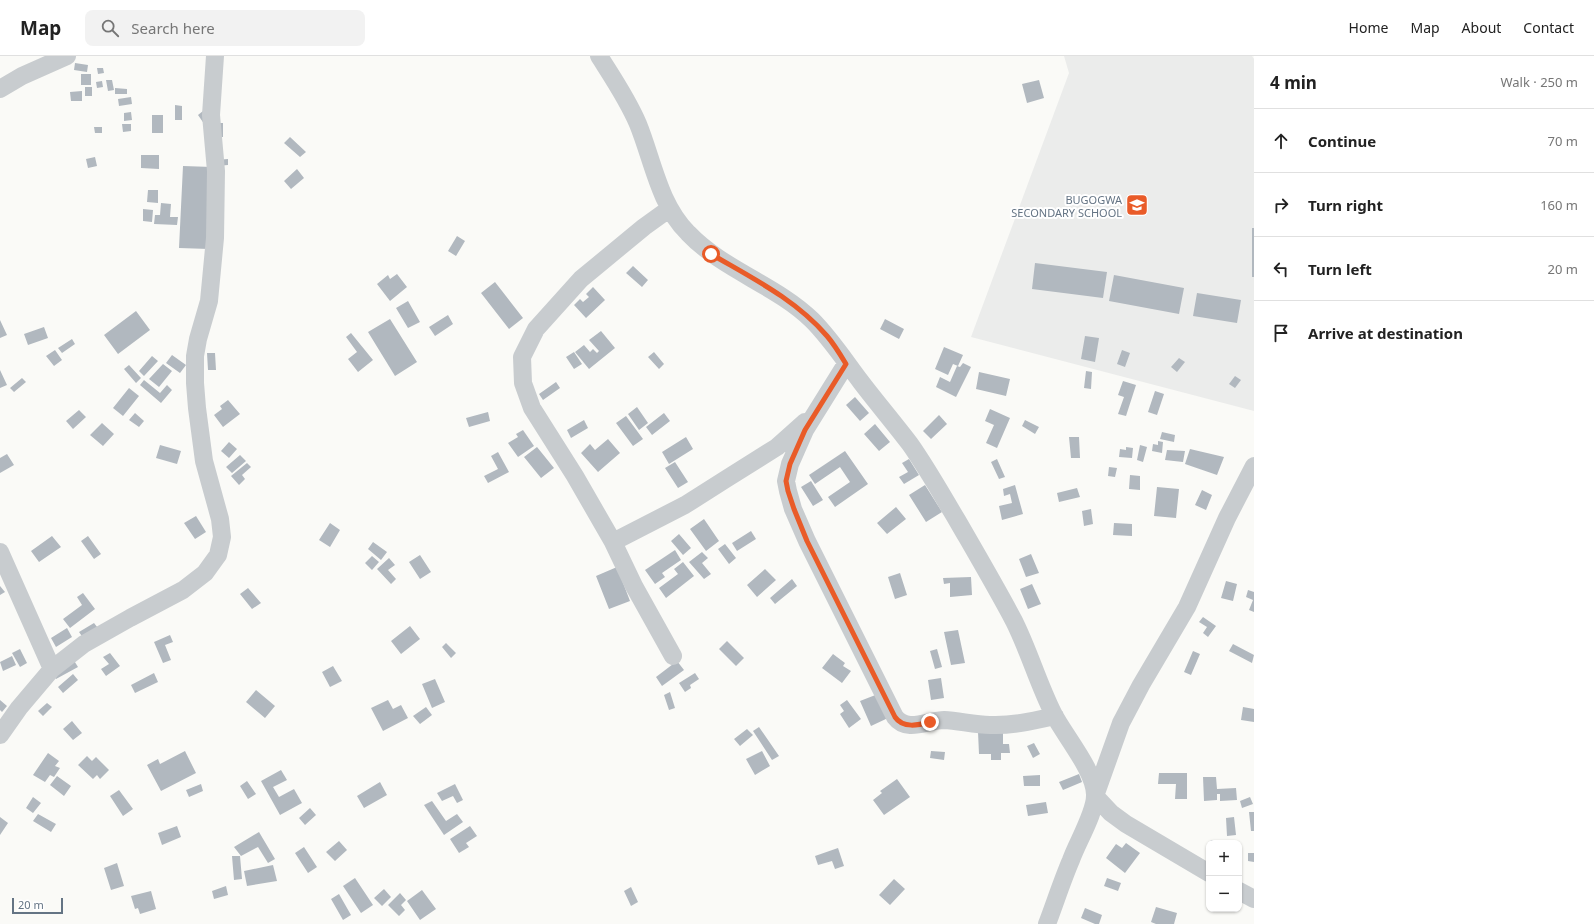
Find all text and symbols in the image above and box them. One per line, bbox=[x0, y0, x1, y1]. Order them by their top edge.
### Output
search box bbox=[85, 10, 365, 46]
text: Map bbox=[20, 15, 61, 41]
icon: search bbox=[99, 17, 121, 39]
text: Search here bbox=[131, 18, 215, 38]
text: Home bbox=[1349, 18, 1388, 37]
text: Map bbox=[1410, 18, 1440, 37]
text: About bbox=[1462, 18, 1501, 37]
text: Contact bbox=[1523, 18, 1574, 37]
text: 4 min bbox=[1270, 71, 1317, 94]
text: Walk · 250 m bbox=[1500, 73, 1578, 91]
icon: ahead bbox=[1270, 130, 1292, 152]
text: Continue bbox=[1308, 131, 1376, 151]
text: 70 m bbox=[1548, 132, 1578, 150]
place label: BUGOGWA SECONDARY SCHOOL bbox=[1011, 192, 1123, 220]
school or university icon: BUGOGWA SECONDARY SCHOOL bbox=[1124, 192, 1150, 218]
icon: right bbox=[1270, 194, 1292, 216]
text: Turn right bbox=[1308, 195, 1383, 215]
text: 160 m bbox=[1540, 196, 1578, 214]
route start bbox=[702, 245, 720, 263]
icon: left bbox=[1270, 258, 1292, 280]
text: Turn left bbox=[1308, 259, 1372, 279]
text: 20 m bbox=[1548, 260, 1578, 278]
icon: arrive bbox=[1270, 322, 1292, 344]
text: Arrive at destination bbox=[1308, 323, 1463, 343]
route end bbox=[921, 713, 939, 731]
map controls bbox=[1206, 840, 1242, 912]
button: + bbox=[1206, 840, 1242, 876]
button: − bbox=[1206, 876, 1242, 912]
scale bar bbox=[12, 896, 63, 915]
text: 20 m bbox=[18, 897, 44, 912]

